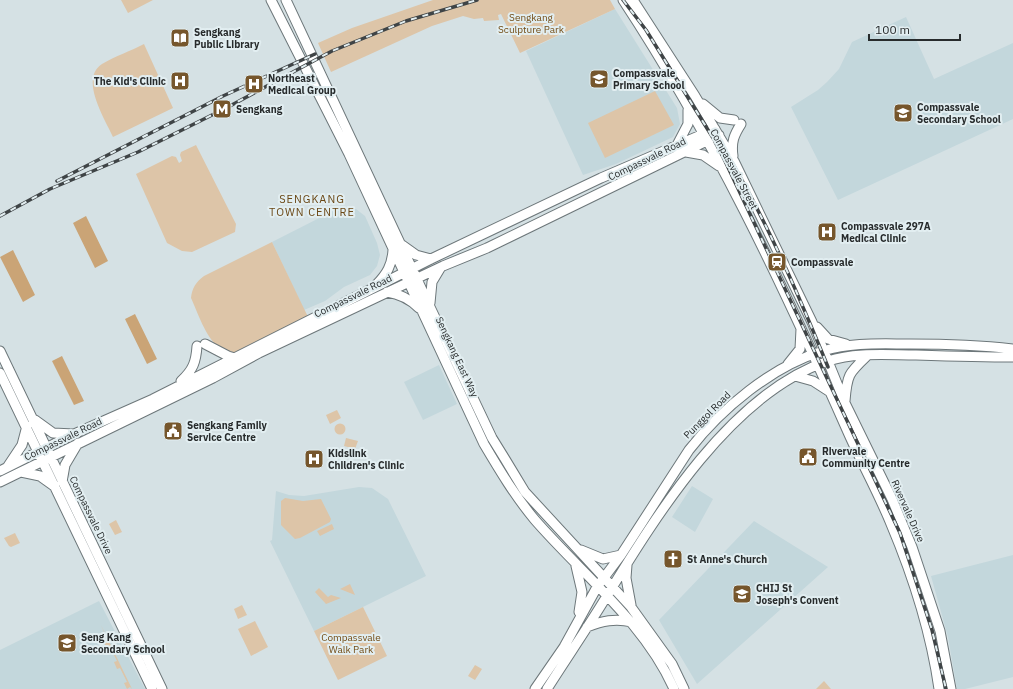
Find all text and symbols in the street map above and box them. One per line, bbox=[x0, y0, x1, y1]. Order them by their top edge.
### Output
park label: Sengkang Sculpture Park bbox=[498, 11, 565, 36]
scale bar bbox=[869, 16, 960, 42]
text: 100 m bbox=[875, 22, 910, 37]
place label: Sengkang Public Library bbox=[194, 26, 260, 51]
library icon: Sengkang Public Library bbox=[169, 27, 191, 49]
place label: Compassvale Primary School bbox=[613, 67, 684, 92]
school or university icon: Compassvale Primary School bbox=[588, 68, 610, 90]
hospital icon: The Kid's Clinic bbox=[169, 70, 191, 92]
place label: Northeast Medical Group bbox=[268, 72, 336, 97]
hospital icon: Northeast Medical Group bbox=[243, 73, 265, 95]
place label: The Kid's Clinic bbox=[94, 75, 166, 88]
metro station icon: Sengkang bbox=[211, 98, 233, 120]
place label: Compassvale Secondary School bbox=[917, 101, 1001, 126]
school or university icon: Compassvale Secondary School bbox=[892, 102, 914, 124]
place label: Sengkang bbox=[236, 103, 283, 116]
street label: Compassvale Street bbox=[707, 126, 761, 212]
street label: Compassvale Road bbox=[606, 135, 688, 183]
district label: SENGKANG TOWN CENTRE bbox=[269, 192, 355, 219]
place label: Compassvale 297A Medical Clinic bbox=[841, 220, 931, 245]
hospital icon: Compassvale 297A Medical Clinic bbox=[816, 221, 838, 243]
station icon: Compassvale bbox=[766, 251, 788, 273]
place label: Compassvale bbox=[791, 256, 854, 269]
street label: Compassvale Road bbox=[312, 272, 394, 320]
street label: Sengkang East Way bbox=[433, 315, 481, 399]
street label: Punggol Road bbox=[681, 389, 733, 441]
street label: Compassvale Road bbox=[22, 415, 104, 463]
place label: Sengkang Family Service Centre bbox=[187, 419, 268, 444]
public building icon: Sengkang Family Service Centre bbox=[162, 420, 184, 442]
place label: Rivervale Community Centre bbox=[822, 445, 910, 470]
public building icon: Rivervale Community Centre bbox=[797, 446, 819, 468]
place label: Kidslink Children's Clinic bbox=[328, 447, 404, 472]
hospital icon: Kidslink Children's Clinic bbox=[303, 448, 325, 470]
street label: Compassvale Drive bbox=[66, 474, 116, 557]
street label: Rivervale Drive bbox=[888, 478, 928, 545]
church icon: St Anne's Church bbox=[662, 548, 684, 570]
place label: St Anne's Church bbox=[687, 553, 767, 566]
place label: CHIJ St Joseph's Convent bbox=[756, 582, 839, 607]
school or university icon: CHIJ St Joseph's Convent bbox=[731, 583, 753, 605]
place label: Seng Kang Secondary School bbox=[81, 631, 165, 656]
park label: Compassvale Walk Park bbox=[321, 631, 381, 656]
school or university icon: Seng Kang Secondary School bbox=[56, 632, 78, 654]

